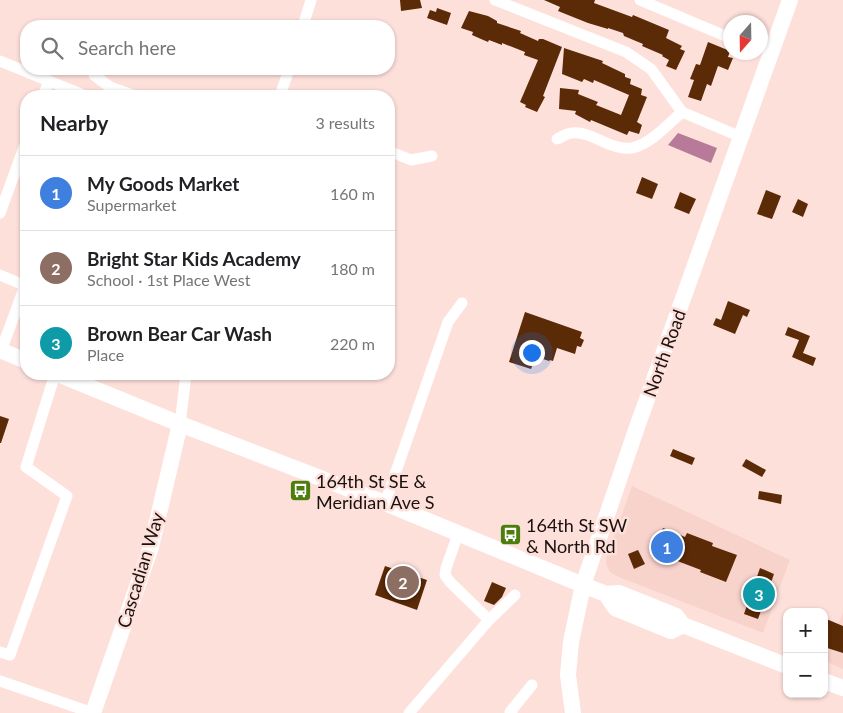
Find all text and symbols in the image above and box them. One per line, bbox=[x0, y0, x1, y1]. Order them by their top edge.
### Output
north arrow bbox=[723, 15, 768, 60]
search box bbox=[20, 20, 395, 75]
icon: search bbox=[38, 34, 66, 62]
text: Search here bbox=[78, 36, 176, 59]
text: Nearby bbox=[40, 110, 108, 135]
text: 3 results bbox=[315, 113, 375, 132]
text: My Goods Market bbox=[87, 172, 239, 195]
text: 1 bbox=[51, 184, 61, 203]
text: 160 m bbox=[330, 184, 375, 203]
text: Supermarket bbox=[87, 195, 176, 214]
text: Bright Star Kids Academy bbox=[87, 247, 301, 270]
text: 2 bbox=[51, 259, 61, 278]
text: 180 m bbox=[330, 259, 375, 278]
text: School · 1st Place West bbox=[87, 270, 250, 289]
street label: North Road bbox=[638, 306, 690, 400]
text: Brown Bear Car Wash bbox=[87, 322, 272, 345]
text: 3 bbox=[51, 334, 61, 353]
text: 220 m bbox=[330, 334, 375, 353]
your location bbox=[519, 340, 545, 366]
text: Place bbox=[87, 345, 124, 364]
place label: 164th St SE & Meridian Ave S bbox=[316, 470, 435, 513]
bus stop icon: 164th St SE & Meridian Ave S bbox=[288, 479, 312, 503]
street label: Cascadian Way bbox=[112, 509, 168, 630]
place label: 164th St SW & North Rd bbox=[526, 514, 628, 557]
bus stop icon: 164th St SW & North Rd bbox=[498, 523, 522, 547]
pin: 1 bbox=[651, 528, 683, 566]
pin: 2 bbox=[387, 563, 419, 601]
pin: 3 bbox=[743, 575, 775, 613]
map controls bbox=[783, 608, 828, 698]
button: + bbox=[783, 608, 828, 653]
button: − bbox=[783, 653, 828, 698]

